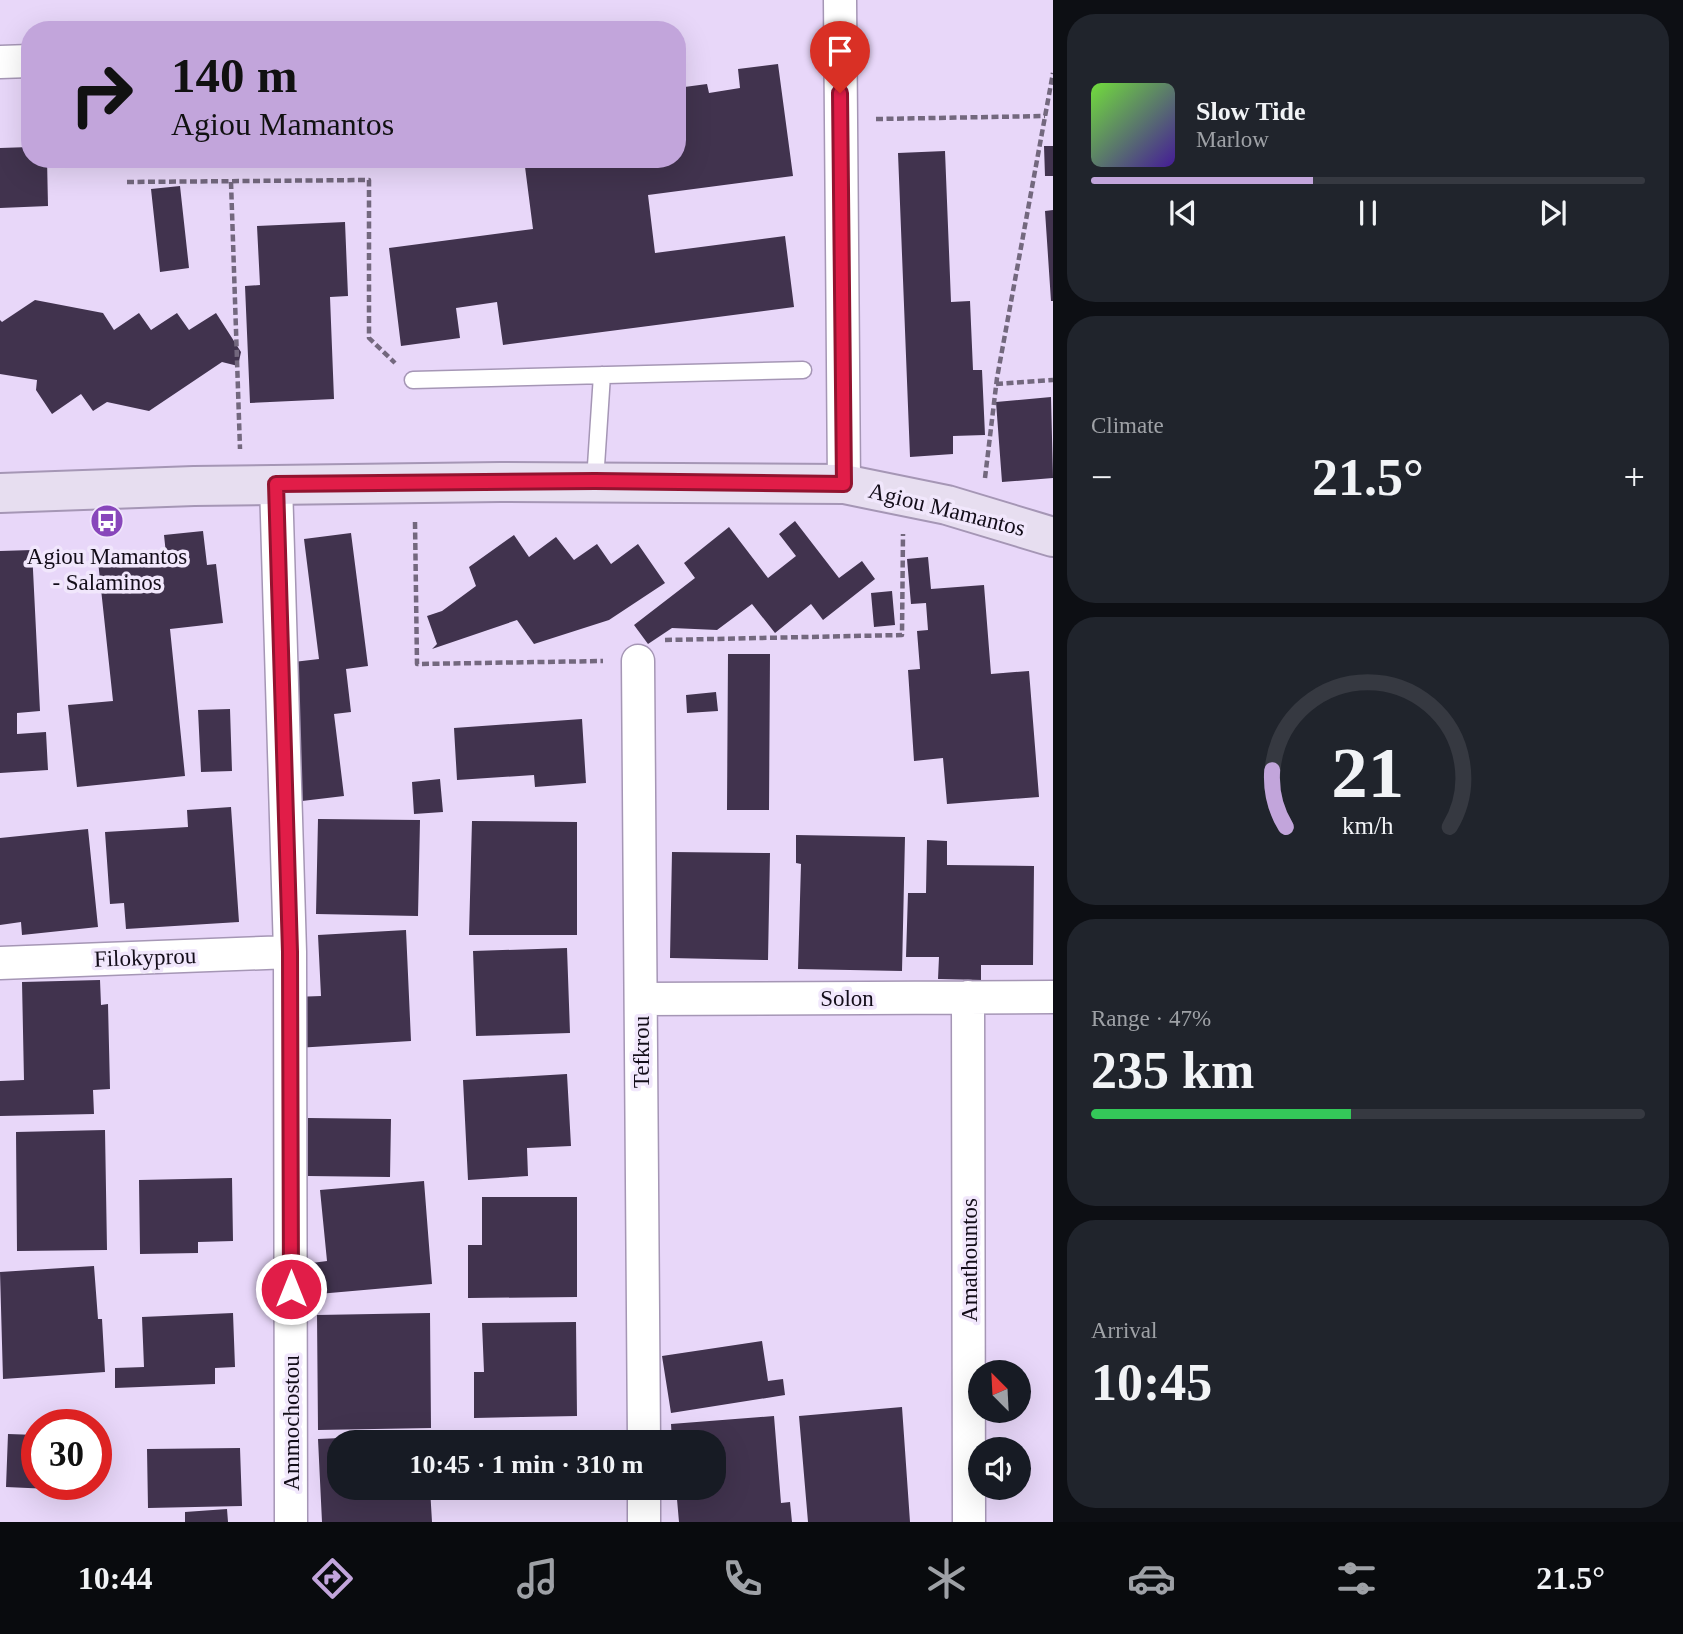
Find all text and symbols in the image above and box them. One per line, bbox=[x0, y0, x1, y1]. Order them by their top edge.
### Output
pin bbox=[810, 21, 870, 93]
icon: arrive bbox=[821, 32, 859, 70]
text: 140 m bbox=[171, 48, 298, 103]
icon: right bbox=[56, 49, 147, 140]
text: Slow Tide bbox=[1196, 97, 1306, 126]
text: Agiou Mamantos bbox=[171, 106, 394, 142]
text: Marlow bbox=[1196, 127, 1269, 152]
icon: previous bbox=[1164, 194, 1202, 232]
icon: pause bbox=[1349, 194, 1387, 232]
icon: next bbox=[1534, 194, 1572, 232]
text: Climate bbox=[1091, 413, 1164, 438]
text: 21.5° bbox=[1312, 449, 1424, 506]
text: − bbox=[1091, 456, 1112, 498]
text: + bbox=[1624, 456, 1645, 498]
street label: Agiou Mamantos bbox=[866, 478, 1028, 541]
bus stop icon: Agiou Mamantos - Salaminos bbox=[88, 502, 126, 540]
place label: Agiou Mamantos - Salaminos bbox=[27, 544, 187, 595]
text: 21 bbox=[1332, 732, 1404, 813]
text: km/h bbox=[1342, 812, 1394, 839]
street label: Filokyprou bbox=[93, 943, 197, 972]
street label: Solon bbox=[820, 986, 874, 1011]
text: Range · 47% bbox=[1091, 1006, 1211, 1031]
street label: Tefkrou bbox=[629, 1015, 654, 1088]
text: 235 km bbox=[1091, 1042, 1254, 1099]
street label: Amathountos bbox=[957, 1198, 982, 1322]
position arrow bbox=[254, 1252, 328, 1326]
text: Arrival bbox=[1091, 1318, 1157, 1343]
text: 10:45 bbox=[1091, 1354, 1212, 1411]
street label: Ammochostou bbox=[279, 1355, 304, 1491]
north arrow bbox=[968, 1360, 1031, 1423]
map controls bbox=[968, 1360, 1031, 1500]
speed limit sign: 30 bbox=[21, 1409, 112, 1500]
button: sound bbox=[968, 1437, 1031, 1500]
text: 10:45 · 1 min · 310 m bbox=[410, 1450, 644, 1479]
icon: directions bbox=[308, 1554, 357, 1603]
icon: music bbox=[513, 1554, 562, 1603]
icon: phone bbox=[718, 1554, 767, 1603]
icon: climate bbox=[922, 1554, 971, 1603]
icon: car bbox=[1127, 1554, 1176, 1603]
icon: filters bbox=[1332, 1554, 1381, 1603]
text: 10:44 bbox=[78, 1560, 153, 1596]
text: 21.5° bbox=[1536, 1560, 1605, 1596]

